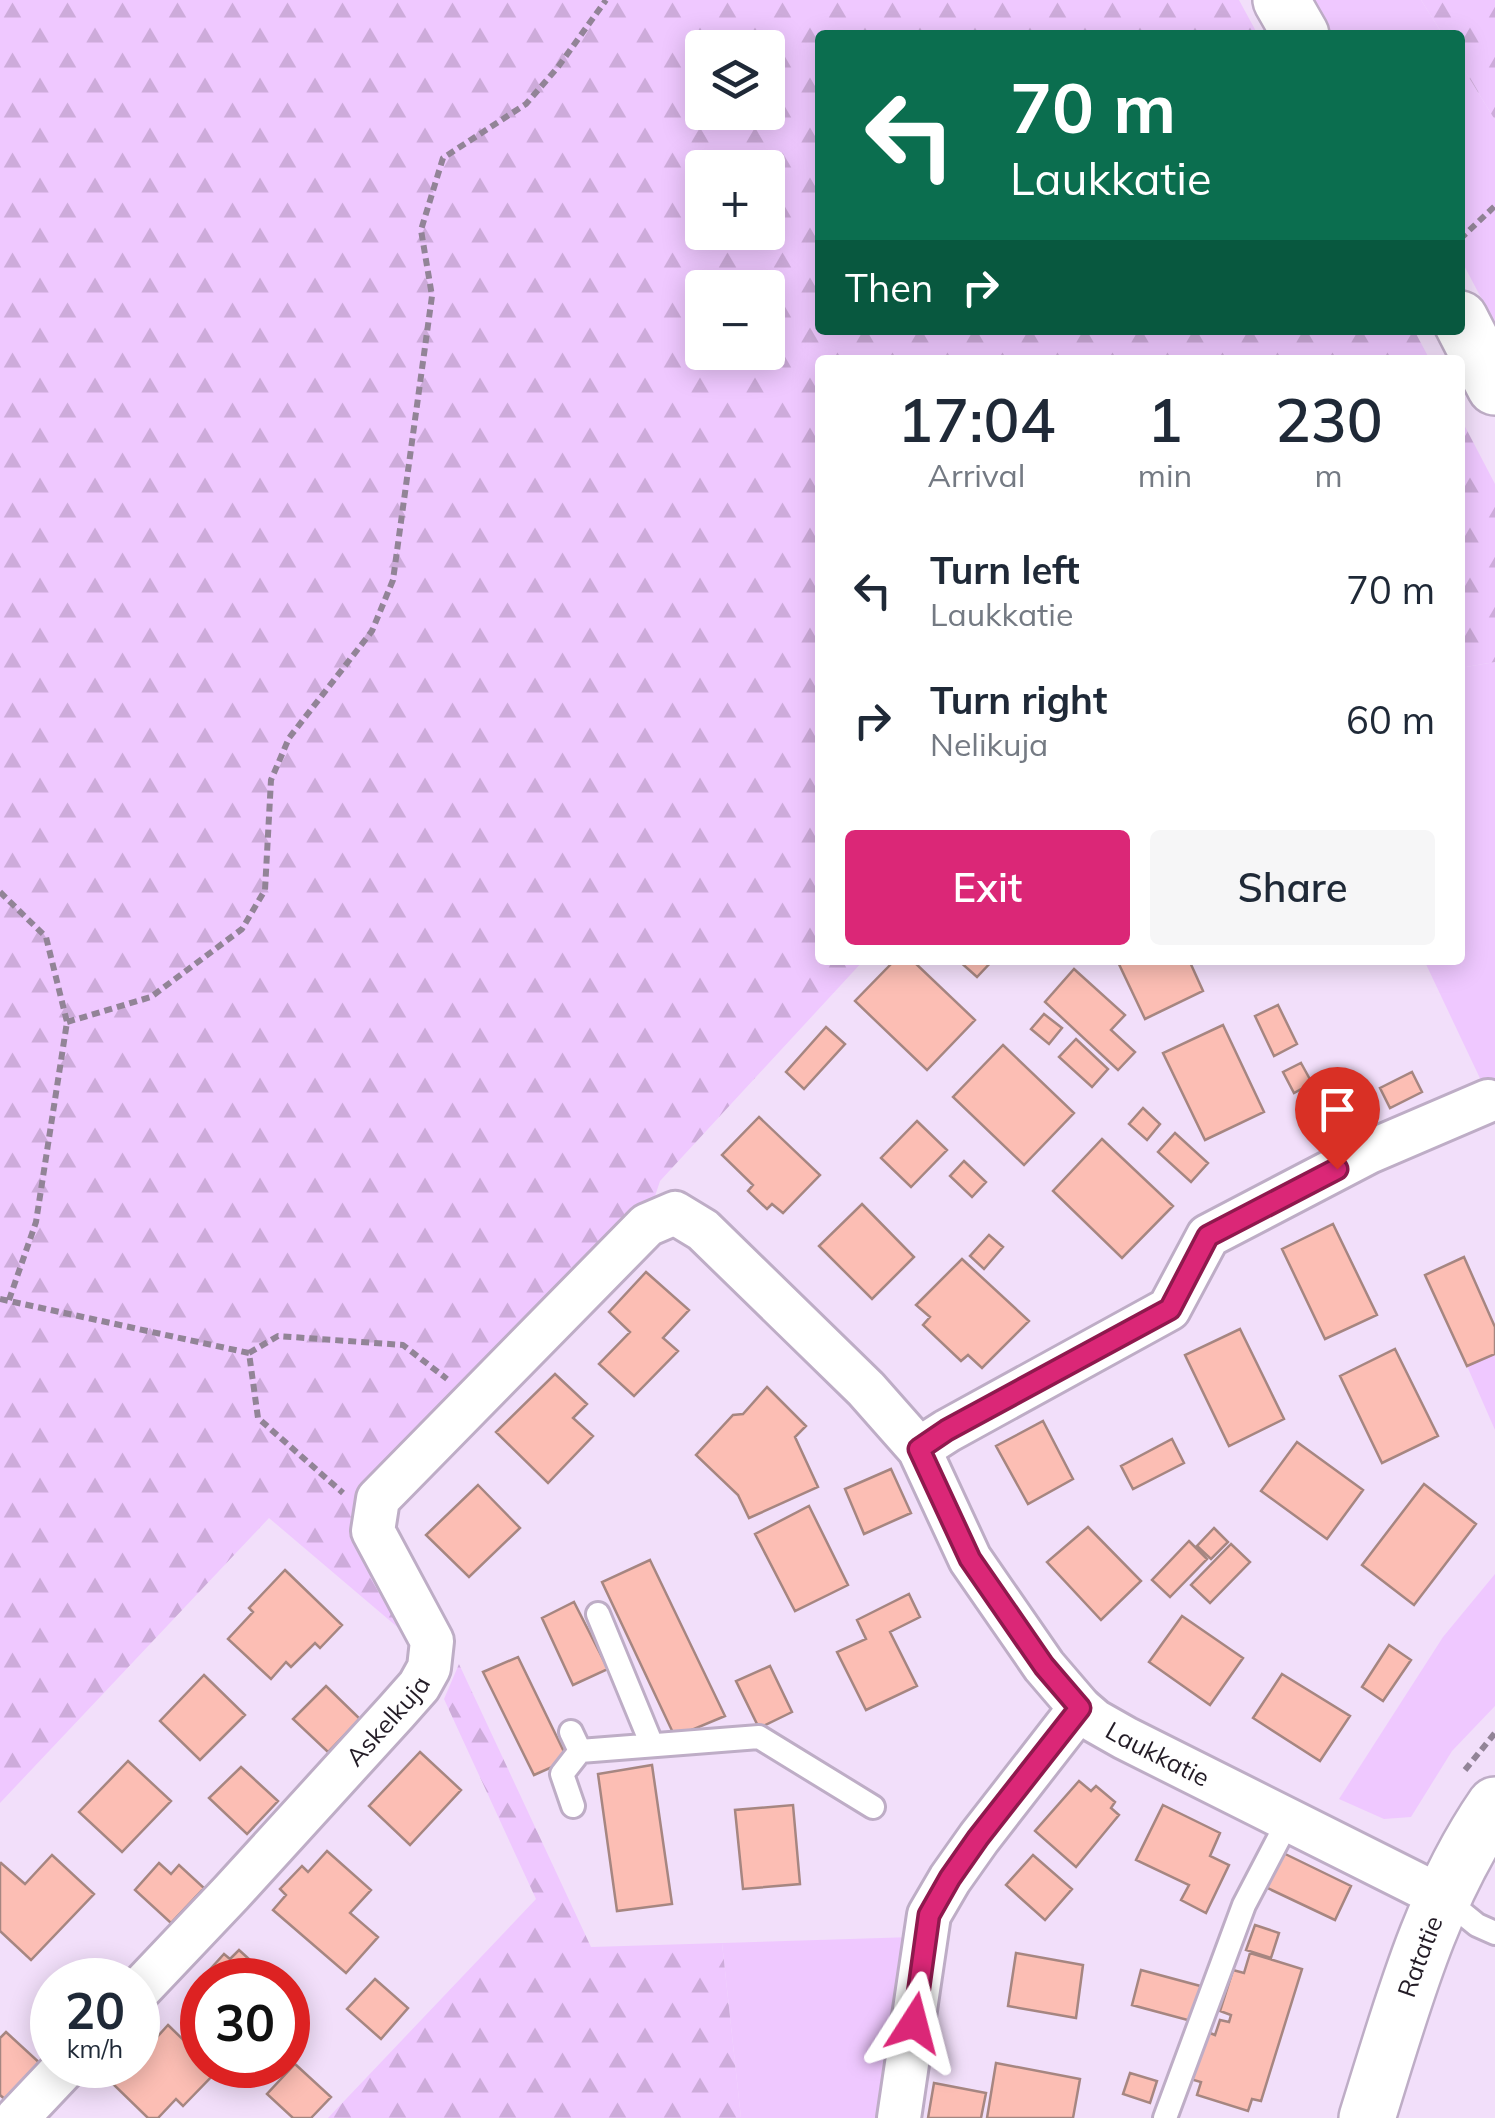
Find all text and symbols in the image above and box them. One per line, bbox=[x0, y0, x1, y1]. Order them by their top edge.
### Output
map controls bbox=[685, 30, 785, 370]
button: layers bbox=[685, 30, 785, 130]
text: 70 m bbox=[1010, 63, 1176, 151]
icon: left bbox=[845, 70, 975, 200]
button: + bbox=[685, 150, 785, 250]
text: Laukkatie bbox=[1010, 150, 1212, 206]
icon: right bbox=[953, 260, 1008, 315]
text: Then bbox=[845, 264, 933, 312]
button: − bbox=[685, 270, 785, 370]
text: 17:04 bbox=[897, 382, 1056, 457]
text: 1 bbox=[1147, 382, 1183, 457]
text: 230 bbox=[1275, 382, 1383, 457]
text: Arrival bbox=[928, 455, 1025, 495]
text: min bbox=[1138, 455, 1192, 495]
text: m bbox=[1315, 455, 1343, 495]
text: Turn left bbox=[930, 546, 1080, 594]
icon: left bbox=[845, 563, 900, 618]
text: 70 m bbox=[1346, 566, 1435, 614]
text: Laukkatie bbox=[930, 594, 1073, 634]
text: Turn right bbox=[930, 676, 1107, 724]
icon: right bbox=[845, 693, 900, 748]
text: 60 m bbox=[1346, 696, 1435, 744]
text: Nelikuja bbox=[930, 724, 1048, 764]
button: Exit bbox=[845, 830, 1130, 945]
button: Share bbox=[1150, 830, 1435, 945]
pin bbox=[1295, 1067, 1380, 1170]
icon: arrive bbox=[1310, 1082, 1365, 1137]
street label: Askelkuja bbox=[339, 1671, 436, 1772]
street label: Laukkatie bbox=[1100, 1714, 1215, 1793]
street label: Ratatie bbox=[1390, 1911, 1449, 2001]
speed limit sign: 30 bbox=[180, 1958, 310, 2088]
position arrow bbox=[862, 1971, 966, 2075]
text: 20 bbox=[65, 1979, 125, 2042]
text: km/h bbox=[67, 2033, 123, 2064]

